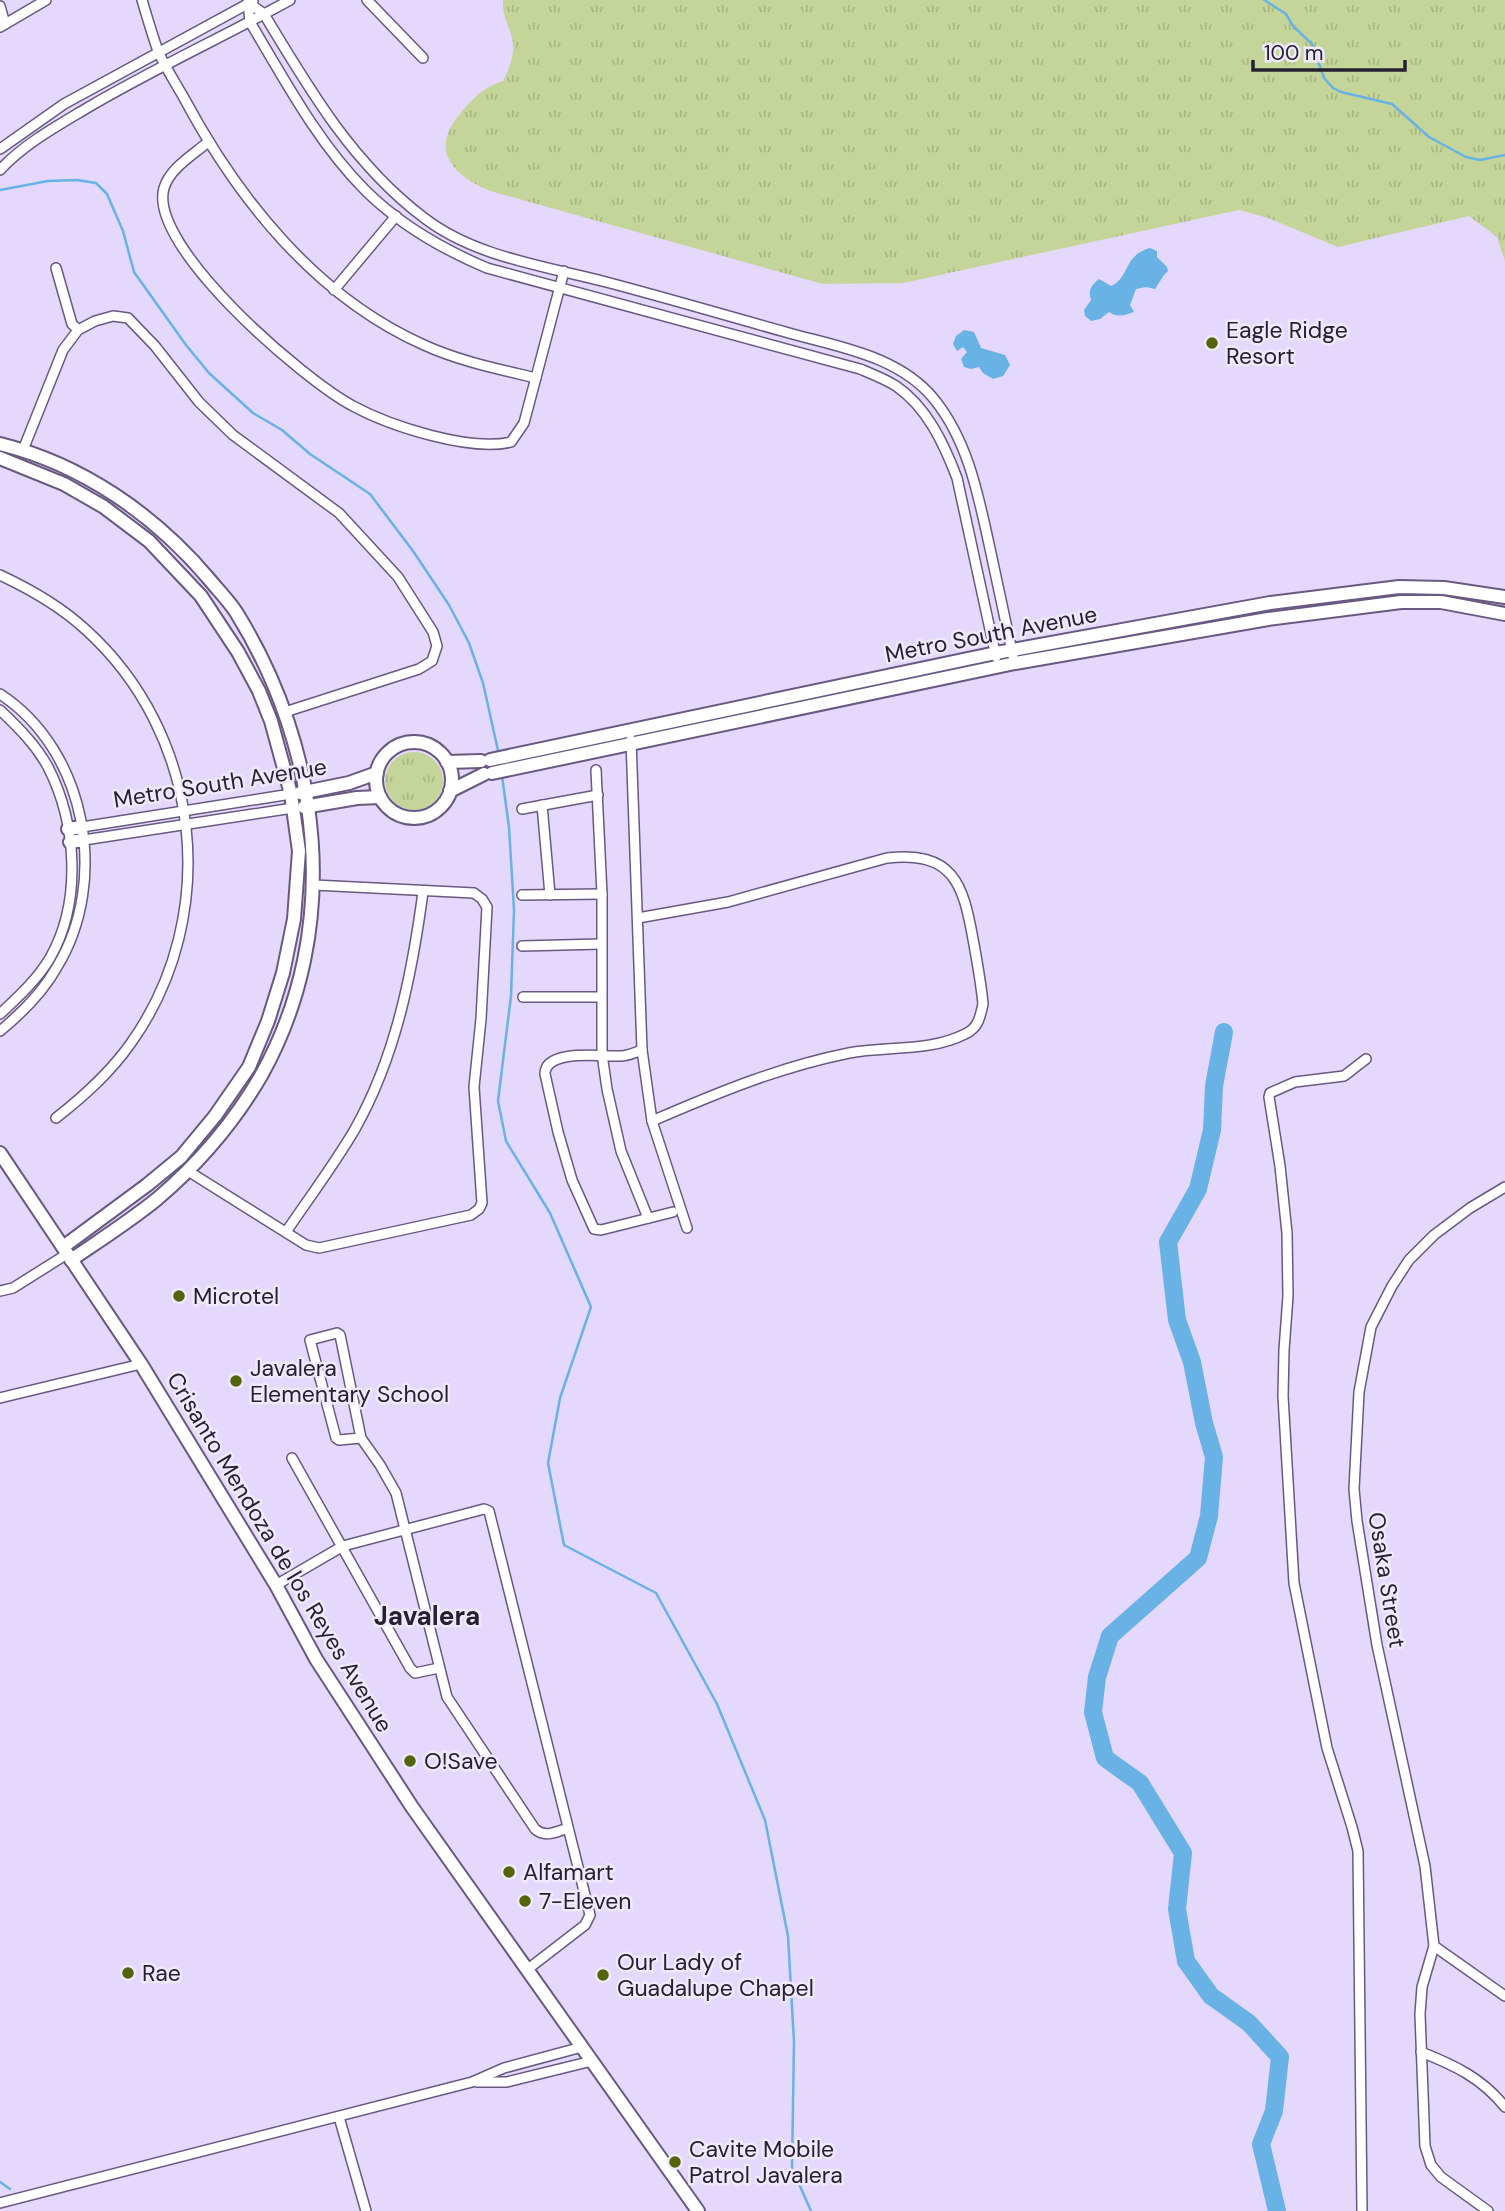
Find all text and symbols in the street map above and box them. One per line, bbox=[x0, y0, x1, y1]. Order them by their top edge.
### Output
scale bar bbox=[1253, 28, 1405, 72]
text: 100 m bbox=[1264, 39, 1324, 67]
place label: Eagle Ridge Resort bbox=[1226, 315, 1348, 371]
marker: Eagle Ridge Resort bbox=[1204, 335, 1220, 351]
street label: Metro South Avenue bbox=[882, 599, 1100, 669]
street label: Metro South Avenue bbox=[111, 751, 329, 815]
place label: Microtel bbox=[193, 1281, 279, 1311]
marker: Microtel bbox=[171, 1288, 187, 1304]
place label: Javalera Elementary School bbox=[250, 1353, 449, 1409]
street label: Crisanto Mendoza de los Reyes Avenue bbox=[160, 1366, 400, 1738]
marker: Javalera Elementary School bbox=[228, 1373, 244, 1389]
street label: Osaka Street bbox=[1361, 1510, 1413, 1650]
district label: Javalera bbox=[374, 1599, 480, 1633]
place label: O!Save bbox=[424, 1746, 498, 1776]
marker: O!Save bbox=[402, 1753, 418, 1769]
place label: Alfamart bbox=[523, 1857, 614, 1887]
marker: Alfamart bbox=[501, 1864, 517, 1880]
place label: 7-Eleven bbox=[539, 1886, 631, 1916]
marker: 7-Eleven bbox=[517, 1893, 533, 1909]
place label: Our Lady of Guadalupe Chapel bbox=[617, 1947, 814, 2003]
place label: Rae bbox=[142, 1958, 181, 1988]
marker: Rae bbox=[120, 1965, 136, 1981]
marker: Our Lady of Guadalupe Chapel bbox=[595, 1967, 611, 1983]
place label: Cavite Mobile Patrol Javalera bbox=[689, 2134, 843, 2190]
marker: Cavite Mobile Patrol Javalera bbox=[667, 2154, 683, 2170]

